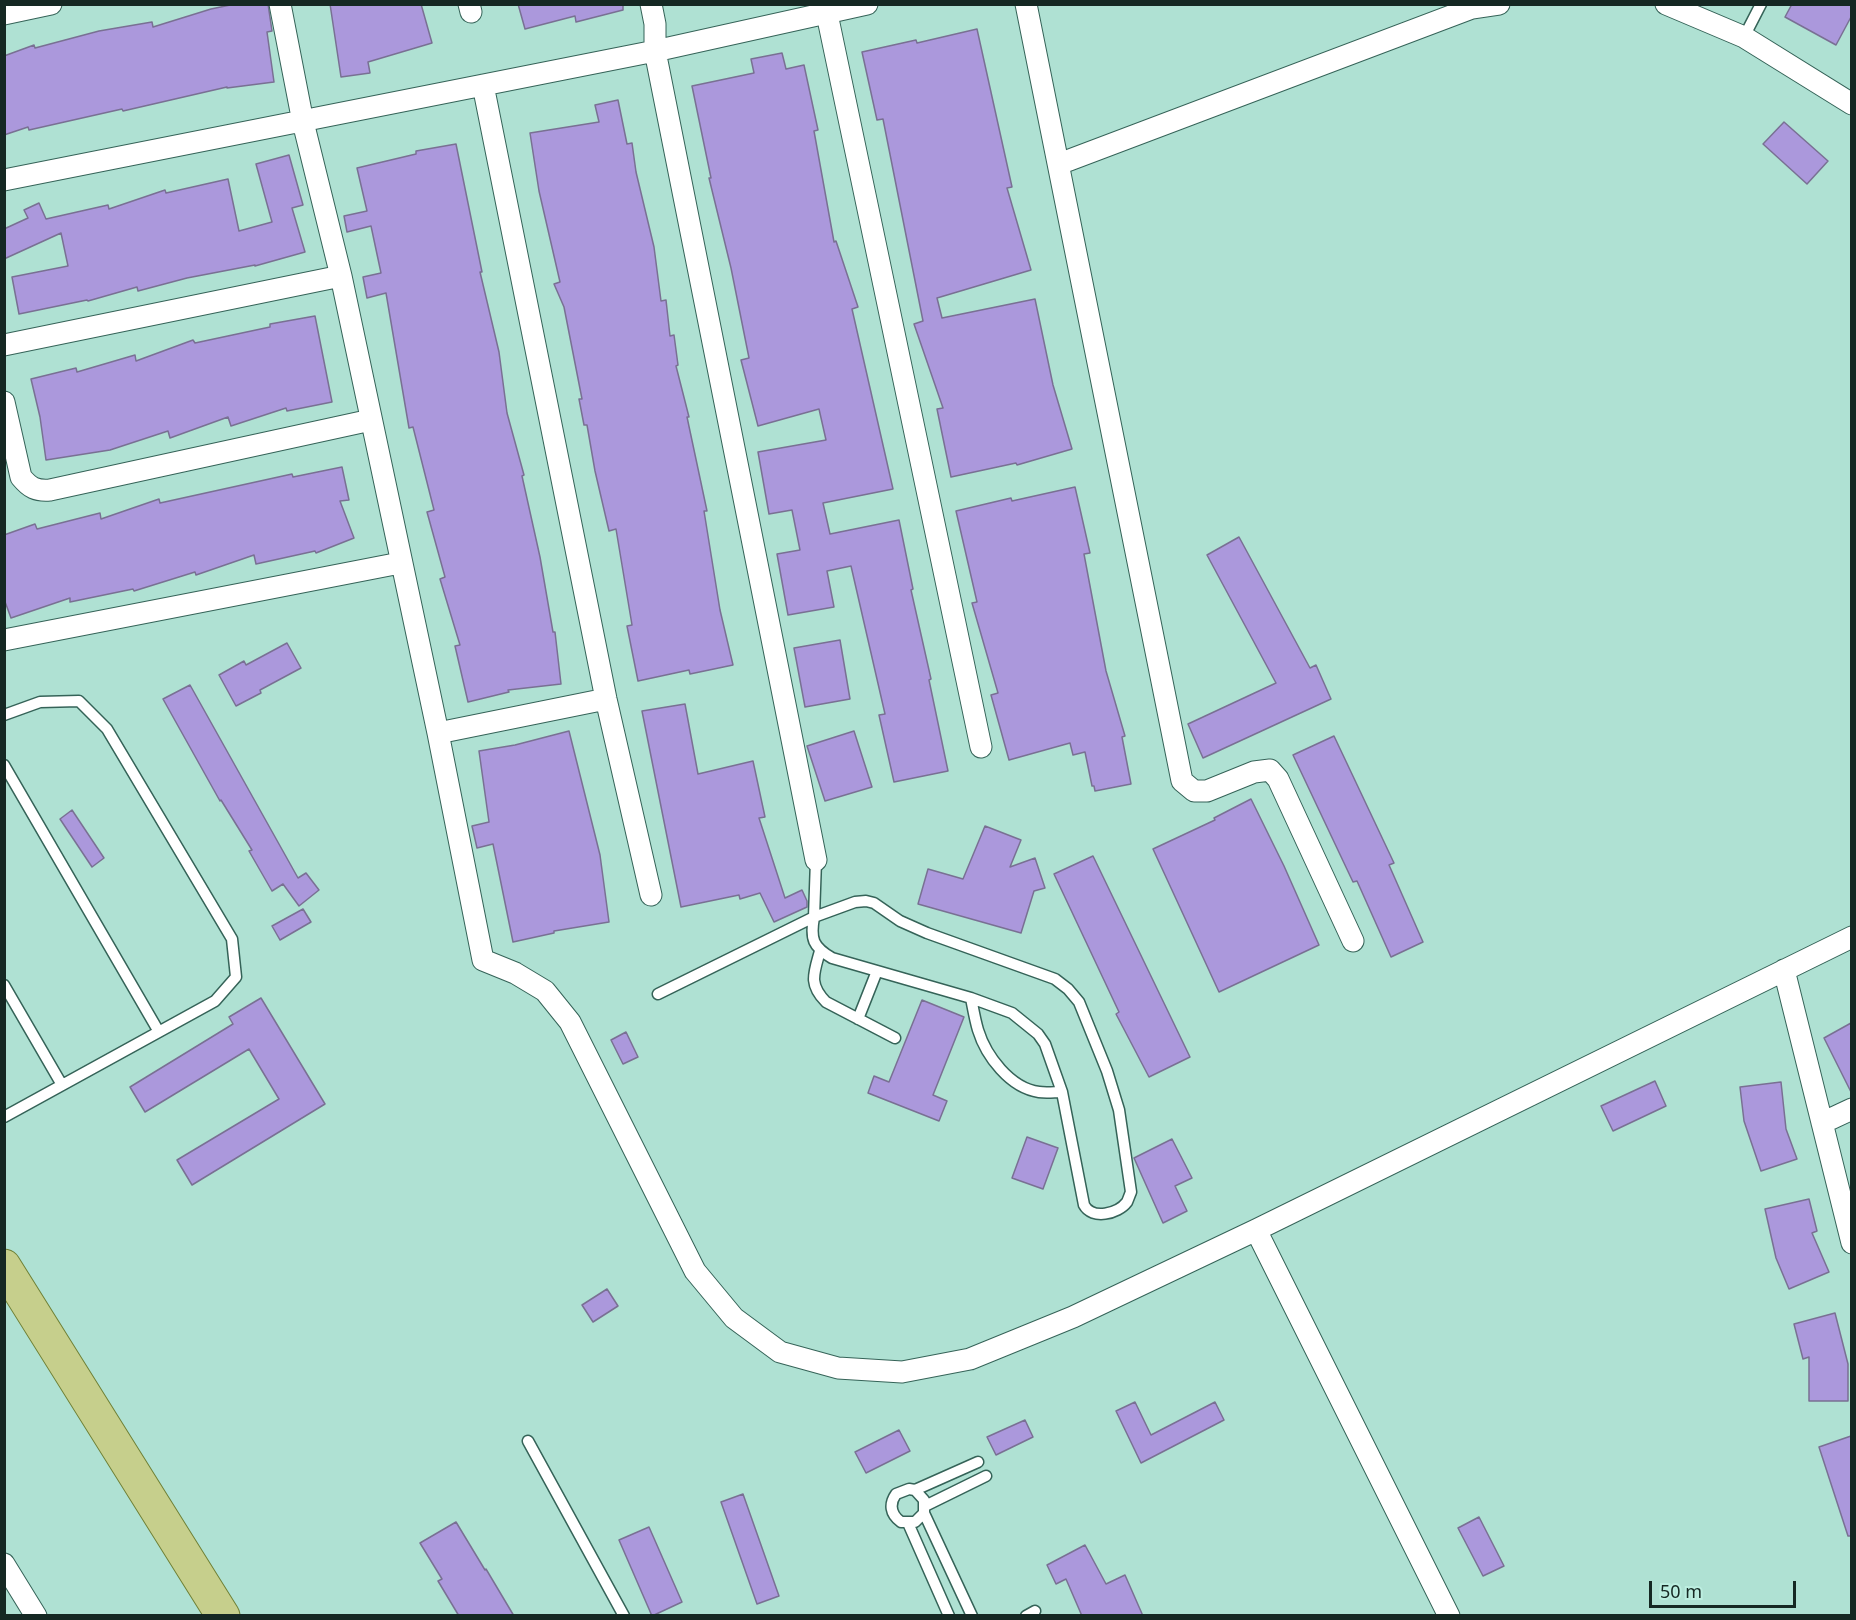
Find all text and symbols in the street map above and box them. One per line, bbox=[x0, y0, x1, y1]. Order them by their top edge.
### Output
scale bar bbox=[1652, 1569, 1799, 1607]
text: 50 m bbox=[1660, 1579, 1702, 1603]

